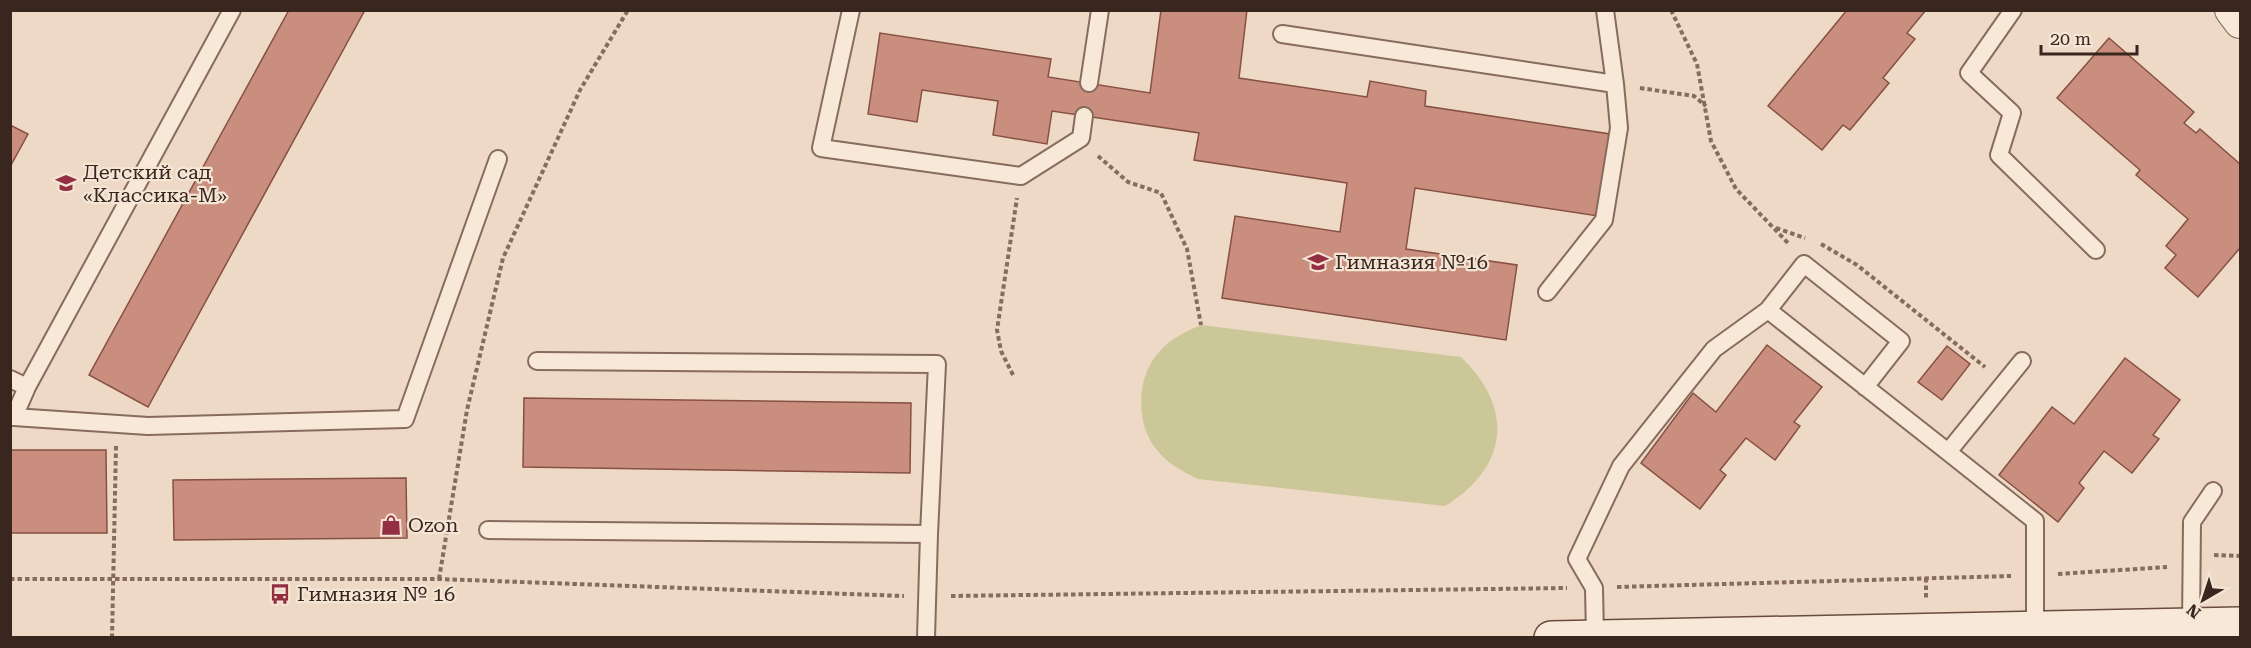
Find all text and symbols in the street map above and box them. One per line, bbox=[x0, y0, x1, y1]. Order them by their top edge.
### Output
scale bar bbox=[2041, 18, 2137, 56]
text: 20 m bbox=[2050, 28, 2091, 49]
place label: Детский сад «Классика-М» bbox=[83, 160, 227, 207]
school or university icon: Детский сад «Классика-М» bbox=[54, 171, 78, 195]
school or university icon: Гимназия №16 bbox=[1306, 250, 1330, 274]
place label: Гимназия №16 bbox=[1335, 250, 1488, 274]
shop icon: Ozon bbox=[379, 513, 403, 537]
place label: Ozon bbox=[408, 513, 459, 537]
north arrow bbox=[2173, 570, 2233, 630]
bus stop icon: Гимназия № 16 bbox=[268, 582, 292, 606]
place label: Гимназия № 16 bbox=[297, 582, 455, 606]
text: N bbox=[2183, 600, 2205, 623]

